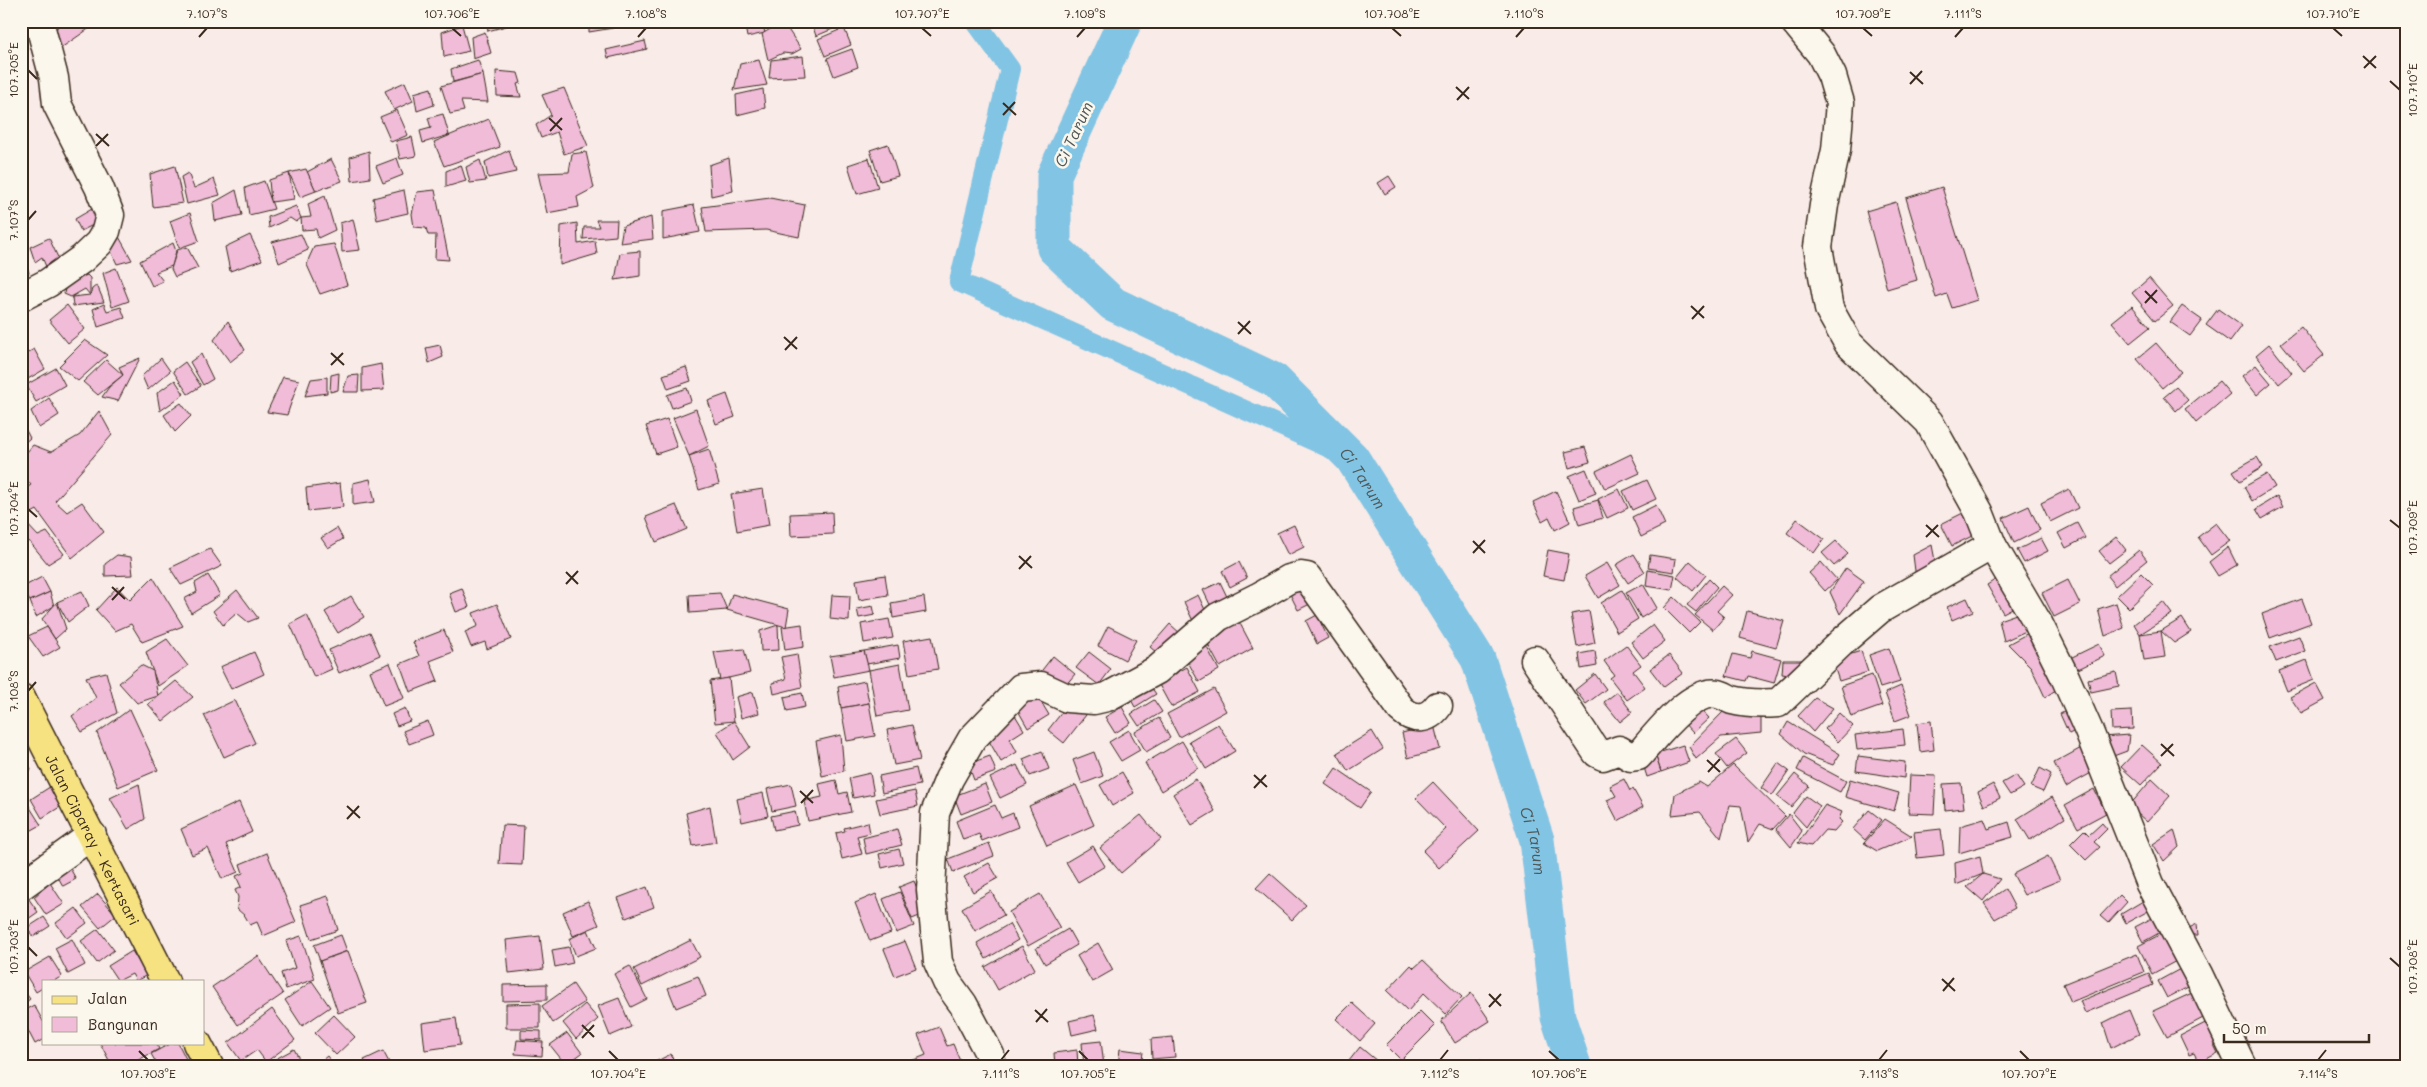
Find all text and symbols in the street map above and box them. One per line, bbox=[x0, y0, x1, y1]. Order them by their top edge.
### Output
text: 7.107°S bbox=[186, 5, 228, 21]
text: 107.706°E bbox=[424, 5, 480, 21]
text: 7.108°S bbox=[625, 5, 667, 21]
text: 107.707°E bbox=[894, 5, 950, 21]
text: 7.109°S bbox=[1064, 5, 1106, 21]
text: 107.708°E bbox=[1364, 5, 1420, 21]
text: 7.110°S bbox=[1504, 5, 1544, 21]
text: 107.709°E bbox=[1835, 5, 1891, 21]
text: 7.111°S bbox=[1944, 5, 1982, 21]
text: 107.710°E bbox=[2306, 5, 2360, 21]
text: 107.705°E bbox=[5, 42, 21, 98]
text: 107.710°E bbox=[2404, 63, 2420, 117]
water label: Ci Tarum bbox=[1049, 98, 1097, 170]
text: 7.107°S bbox=[5, 199, 21, 241]
water label: Ci Tarum bbox=[1336, 442, 1392, 512]
text: 107.704°E bbox=[5, 481, 21, 537]
text: 107.709°E bbox=[2404, 500, 2420, 556]
text: 7.108°S bbox=[5, 670, 21, 712]
street label: Jalan Ciparay - Kertasari bbox=[41, 751, 145, 929]
water label: Ci Tarum bbox=[1516, 804, 1552, 876]
text: 107.703°E bbox=[5, 919, 21, 975]
text: 107.708°E bbox=[2404, 939, 2420, 995]
legend bbox=[42, 980, 205, 1044]
text: Jalan bbox=[88, 988, 127, 1008]
scale bar bbox=[2224, 1012, 2370, 1044]
text: Bangunan bbox=[88, 1014, 158, 1034]
text: 50 m bbox=[2232, 1018, 2267, 1038]
text: 107.703°E bbox=[120, 1065, 176, 1081]
text: 107.704°E bbox=[590, 1065, 646, 1081]
text: 7.111°S bbox=[982, 1065, 1020, 1081]
text: 107.705°E bbox=[1060, 1065, 1116, 1081]
text: 7.112°S bbox=[1420, 1065, 1460, 1081]
text: 107.706°E bbox=[1531, 1065, 1587, 1081]
text: 7.113°S bbox=[1859, 1065, 1899, 1081]
text: 107.707°E bbox=[2001, 1065, 2057, 1081]
text: 7.114°S bbox=[2298, 1065, 2338, 1081]

